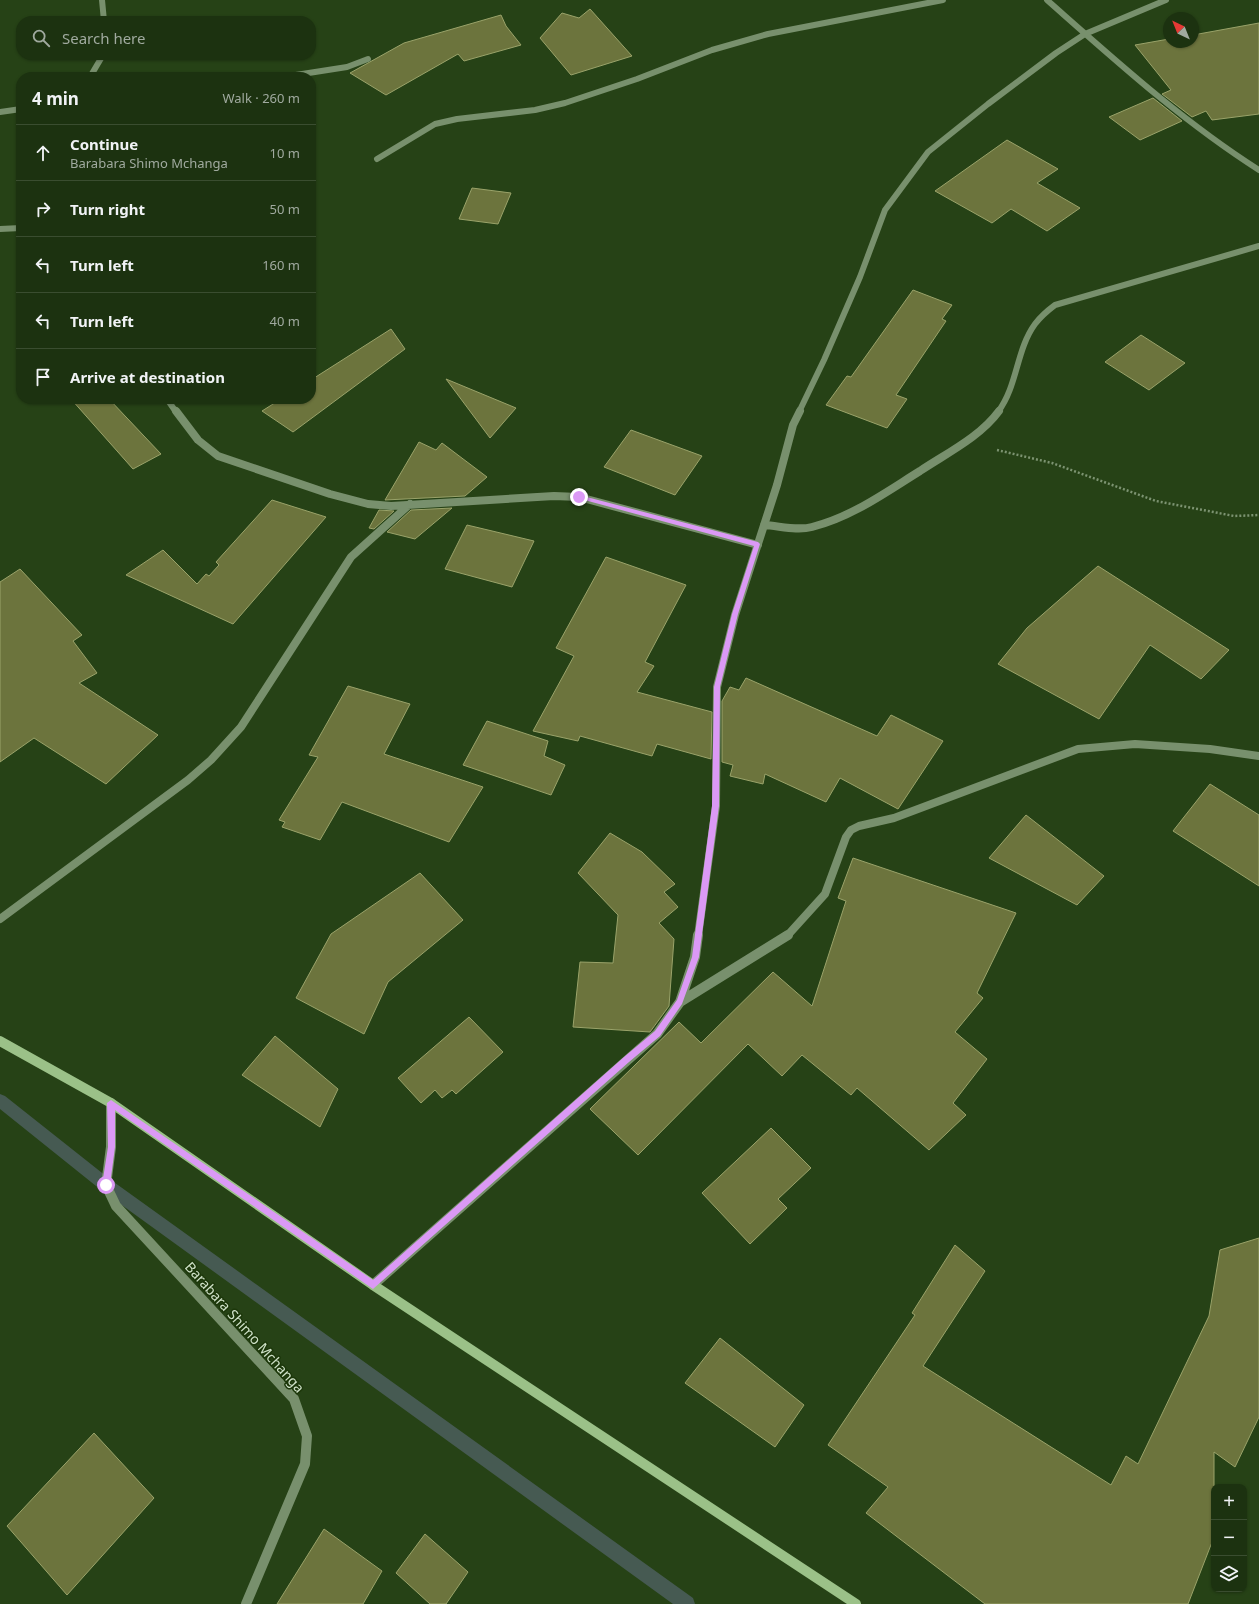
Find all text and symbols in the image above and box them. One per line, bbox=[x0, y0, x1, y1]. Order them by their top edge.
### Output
north arrow bbox=[1163, 12, 1199, 48]
search box bbox=[16, 16, 316, 60]
icon: search bbox=[30, 27, 52, 49]
text: Search here bbox=[62, 28, 145, 48]
text: 4 min bbox=[32, 87, 79, 110]
text: Walk · 260 m bbox=[222, 89, 300, 107]
text: Continue bbox=[70, 134, 138, 154]
icon: ahead bbox=[32, 142, 54, 164]
text: 10 m bbox=[270, 144, 300, 162]
text: Barabara Shimo Mchanga bbox=[70, 154, 228, 172]
icon: right bbox=[32, 198, 54, 220]
text: Turn right bbox=[70, 199, 145, 219]
text: 50 m bbox=[270, 200, 300, 218]
icon: left bbox=[32, 254, 54, 276]
text: Turn left bbox=[70, 255, 134, 275]
text: 160 m bbox=[262, 256, 300, 274]
icon: left bbox=[32, 310, 54, 332]
text: Turn left bbox=[70, 311, 134, 331]
text: 40 m bbox=[270, 312, 300, 330]
icon: arrive bbox=[32, 366, 54, 388]
text: Arrive at destination bbox=[70, 367, 225, 387]
route end bbox=[570, 488, 588, 506]
route start bbox=[97, 1176, 115, 1194]
street label: Barabara Shimo Mchanga bbox=[181, 1257, 309, 1397]
map controls bbox=[1211, 1484, 1247, 1592]
button: + bbox=[1211, 1484, 1247, 1520]
button: − bbox=[1211, 1520, 1247, 1556]
button: layers bbox=[1211, 1556, 1247, 1592]

